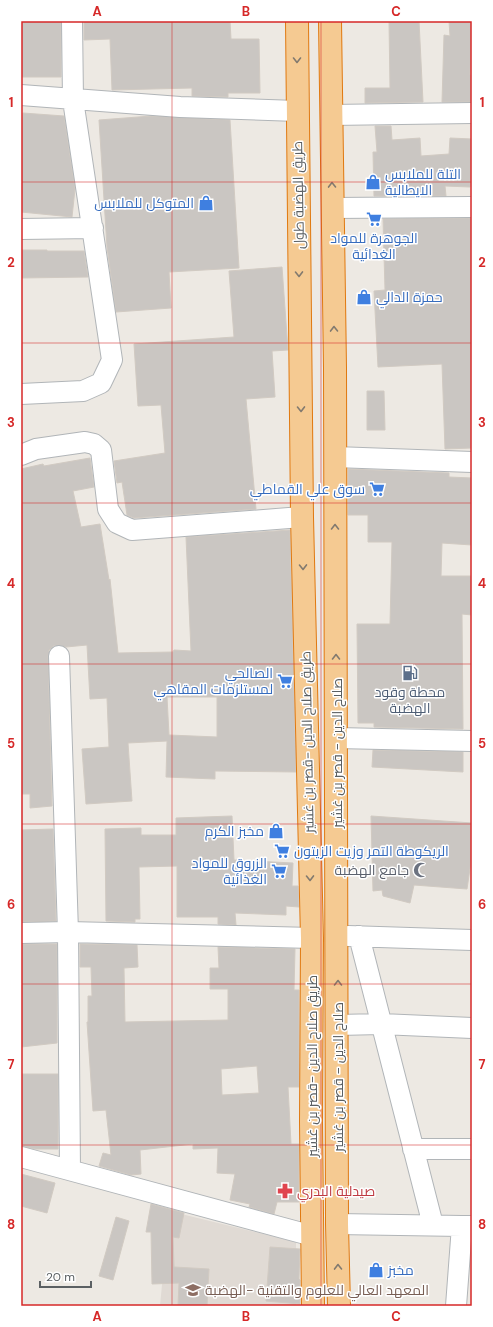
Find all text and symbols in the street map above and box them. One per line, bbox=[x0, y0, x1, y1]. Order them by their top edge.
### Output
text: A bbox=[92, 3, 102, 20]
text: B bbox=[242, 3, 250, 20]
text: C bbox=[391, 3, 401, 20]
one-way arrow bbox=[293, 57, 301, 63]
text: 1 bbox=[9, 94, 13, 111]
text: 1 bbox=[480, 94, 484, 111]
street label: طريق الهضبة طول bbox=[288, 141, 308, 249]
place label: التلة للملابس الايطالية bbox=[385, 165, 461, 199]
shop icon: التلة للملابس الايطالية bbox=[364, 173, 382, 191]
one-way arrow bbox=[328, 182, 336, 188]
place label: المتوكل للملابس bbox=[94, 194, 194, 212]
shop icon: المتوكل للملابس bbox=[197, 194, 215, 212]
supermarket icon: الجوهرة للمواد الغدائية bbox=[365, 210, 383, 228]
place label: الجوهرة للمواد الغدائية bbox=[330, 229, 418, 263]
text: 2 bbox=[7, 254, 15, 271]
text: 2 bbox=[478, 254, 486, 271]
one-way arrow bbox=[295, 271, 303, 277]
shop icon: حمزة الدالي bbox=[355, 288, 373, 306]
place label: حمزة الدالي bbox=[376, 288, 442, 309]
one-way arrow bbox=[330, 326, 338, 332]
one-way arrow bbox=[297, 406, 305, 412]
text: 3 bbox=[7, 414, 15, 431]
text: 3 bbox=[478, 414, 486, 431]
place label: سوق علي القماطي bbox=[250, 480, 365, 501]
supermarket icon: سوق علي القماطي bbox=[368, 480, 386, 498]
one-way arrow bbox=[331, 524, 339, 530]
one-way arrow bbox=[299, 564, 307, 570]
text: 4 bbox=[7, 575, 15, 592]
text: 4 bbox=[478, 575, 486, 592]
street label: طريق صلاح الدين -قصر بن غشير bbox=[296, 651, 318, 834]
one-way arrow bbox=[332, 654, 340, 660]
place label: الصالحي لمستلزمات المقاهي bbox=[153, 664, 273, 701]
fuel station icon: محطة وقود الهضبة bbox=[401, 664, 419, 682]
supermarket icon: الصالحي لمستلزمات المقاهي bbox=[276, 672, 294, 690]
street label: صلاح الدين - قصر بن غشير bbox=[328, 678, 346, 829]
place label: محطة وقود الهضبة bbox=[375, 683, 445, 717]
text: 5 bbox=[7, 735, 15, 752]
text: 5 bbox=[478, 735, 486, 752]
place label: مخبز الكرم bbox=[205, 822, 264, 841]
shop icon: مخبز الكرم bbox=[267, 822, 285, 840]
supermarket icon: الريكوطة التمر وزيت الزيتون bbox=[273, 842, 291, 860]
place label: الريكوطة التمر وزيت الزيتون bbox=[294, 842, 449, 860]
place label: الزروق للمواد الغذائية bbox=[192, 854, 267, 888]
place label: جامع الهضبة bbox=[335, 861, 409, 879]
mosque icon: جامع الهضبة bbox=[412, 861, 430, 879]
supermarket icon: الزروق للمواد الغذائية bbox=[270, 862, 288, 880]
one-way arrow bbox=[306, 875, 314, 881]
text: 6 bbox=[7, 896, 15, 913]
text: 6 bbox=[478, 896, 486, 913]
street label: طريق صلاح الدين -قصر بن غشير bbox=[303, 975, 321, 1158]
one-way arrow bbox=[334, 980, 342, 986]
street label: صلاح الدين - قصر بن غشير bbox=[329, 1002, 347, 1153]
text: 7 bbox=[8, 1056, 15, 1073]
text: 7 bbox=[479, 1056, 486, 1073]
pharmacy icon: صيدلية البدري bbox=[276, 1182, 294, 1200]
place label: صيدلية البدري bbox=[297, 1182, 375, 1203]
text: 8 bbox=[7, 1216, 15, 1233]
text: 8 bbox=[478, 1216, 486, 1233]
shop icon: مخبز bbox=[367, 1261, 385, 1279]
place label: مخبز bbox=[387, 1261, 414, 1279]
scale bar bbox=[40, 1263, 91, 1289]
one-way arrow bbox=[334, 1264, 342, 1270]
text: 20 m bbox=[46, 1269, 75, 1285]
school or university icon: المعهد العالي للعلوم والتقنية -الهضبة bbox=[184, 1281, 202, 1299]
place label: المعهد العالي للعلوم والتقنية -الهضبة bbox=[205, 1281, 429, 1302]
text: A bbox=[92, 1308, 102, 1325]
text: B bbox=[242, 1308, 250, 1325]
text: C bbox=[391, 1308, 401, 1325]

